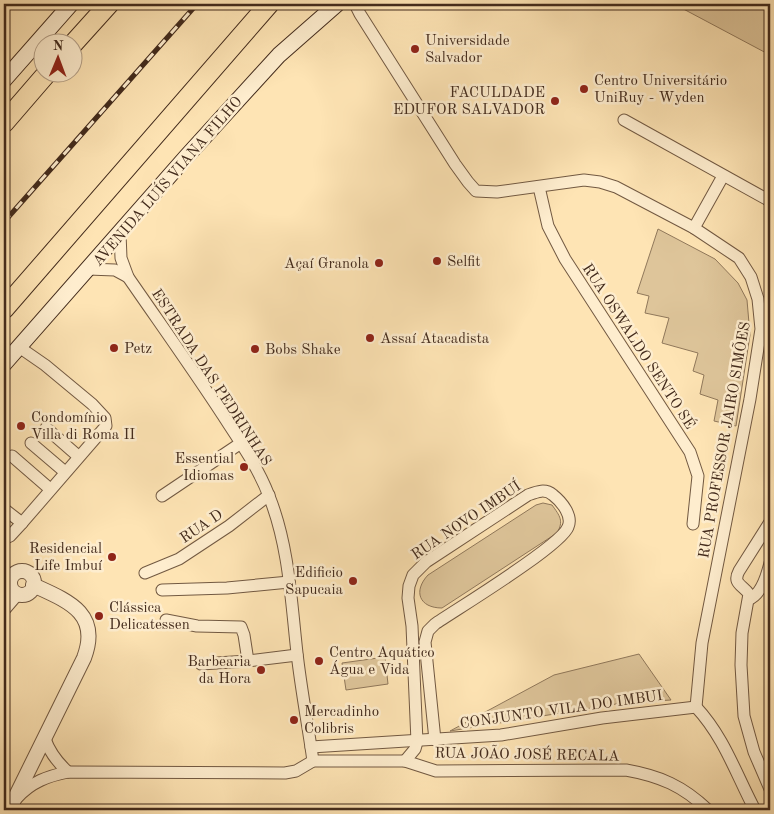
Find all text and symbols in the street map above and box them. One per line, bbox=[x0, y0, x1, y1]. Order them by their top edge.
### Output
north arrow bbox=[32, 32, 82, 82]
place label: Universidade Salvador bbox=[425, 34, 510, 66]
text: N bbox=[53, 39, 64, 53]
marker: Universidade Salvador bbox=[409, 43, 421, 55]
place label: Centro Universitário UniRuy - Wyden bbox=[594, 74, 727, 106]
marker: Centro Universitário UniRuy - Wyden bbox=[578, 83, 590, 95]
place label: FACULDADE EDUFOR SALVADOR bbox=[393, 86, 545, 118]
street label: AVENIDA LUÍS VIANA FILHO bbox=[88, 92, 246, 270]
marker: FACULDADE EDUFOR SALVADOR bbox=[549, 95, 561, 107]
marker: Selfit bbox=[431, 255, 443, 267]
place label: Selfit bbox=[447, 255, 480, 270]
place label: Açaí Granola bbox=[284, 257, 370, 272]
marker: Açaí Granola bbox=[373, 257, 385, 269]
street label: RUA OSWALDO SENTO SÉ bbox=[579, 260, 699, 432]
street label: ESTRADA DAS PEDRINHAS bbox=[148, 287, 274, 469]
street label: RUA PROFESSOR JAIRO SIMÕES bbox=[694, 320, 754, 560]
marker: Assaí Atacadista bbox=[364, 332, 376, 344]
place label: Assaí Atacadista bbox=[380, 332, 490, 347]
marker: Petz bbox=[108, 342, 120, 354]
place label: Petz bbox=[124, 342, 152, 357]
marker: Bobs Shake bbox=[249, 343, 261, 355]
place label: Bobs Shake bbox=[265, 343, 341, 358]
place label: Condomínio Villa di Roma II bbox=[31, 411, 135, 443]
marker: Condomínio Villa di Roma II bbox=[15, 420, 27, 432]
place label: Essential Idiomas bbox=[175, 452, 234, 484]
marker: Essential Idiomas bbox=[238, 461, 250, 473]
street label: RUA NOVO IMBUÍ bbox=[408, 477, 524, 563]
street label: RUA D bbox=[178, 508, 226, 547]
place label: Residencial Life Imbuí bbox=[29, 542, 103, 574]
marker: Residencial Life Imbuí bbox=[106, 551, 118, 563]
place label: Edificio Sapucaia bbox=[285, 566, 344, 598]
marker: Edificio Sapucaia bbox=[347, 575, 359, 587]
place label: Clássica Delicatessen bbox=[109, 601, 190, 633]
marker: Clássica Delicatessen bbox=[93, 610, 105, 622]
place label: Centro Aquático Água e Vida bbox=[329, 646, 435, 678]
place label: Barbearia da Hora bbox=[187, 655, 252, 687]
marker: Centro Aquático Água e Vida bbox=[313, 655, 325, 667]
marker: Barbearia da Hora bbox=[255, 664, 267, 676]
street label: CONJUNTO VILA DO IMBUI bbox=[459, 689, 664, 732]
place label: Mercadinho Colibris bbox=[304, 705, 379, 737]
marker: Mercadinho Colibris bbox=[288, 714, 300, 726]
street label: RUA JOÃO JOSÉ RECALA bbox=[434, 743, 620, 765]

